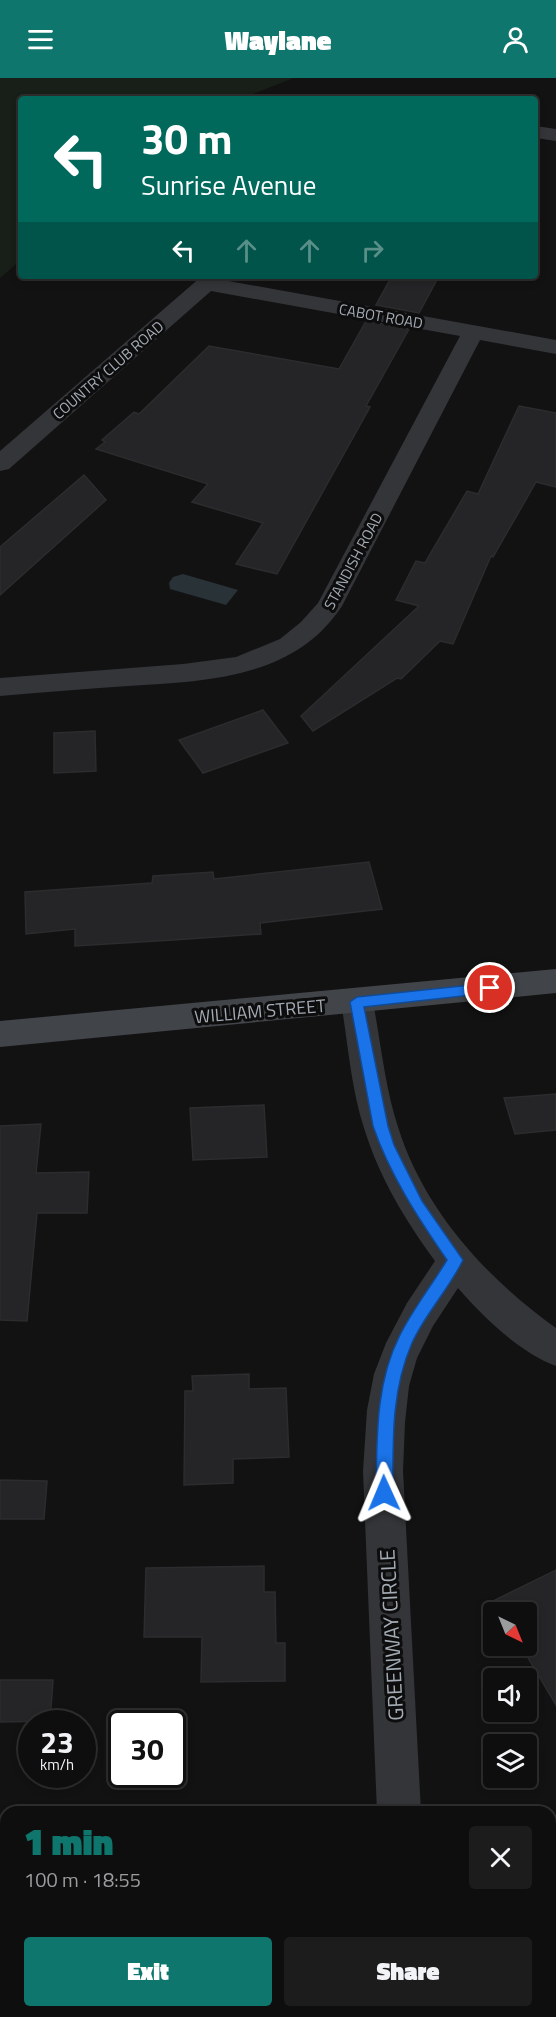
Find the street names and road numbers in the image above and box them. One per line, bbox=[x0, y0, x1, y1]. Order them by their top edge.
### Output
street label: CABOT ROAD bbox=[337, 297, 425, 335]
street label: COUNTRY CLUB ROAD bbox=[47, 315, 169, 425]
street label: STANDISH ROAD bbox=[318, 508, 388, 614]
street label: WILLIAM STREET bbox=[193, 992, 327, 1030]
street label: GREENWAY CIRCLE bbox=[371, 1549, 411, 1721]

